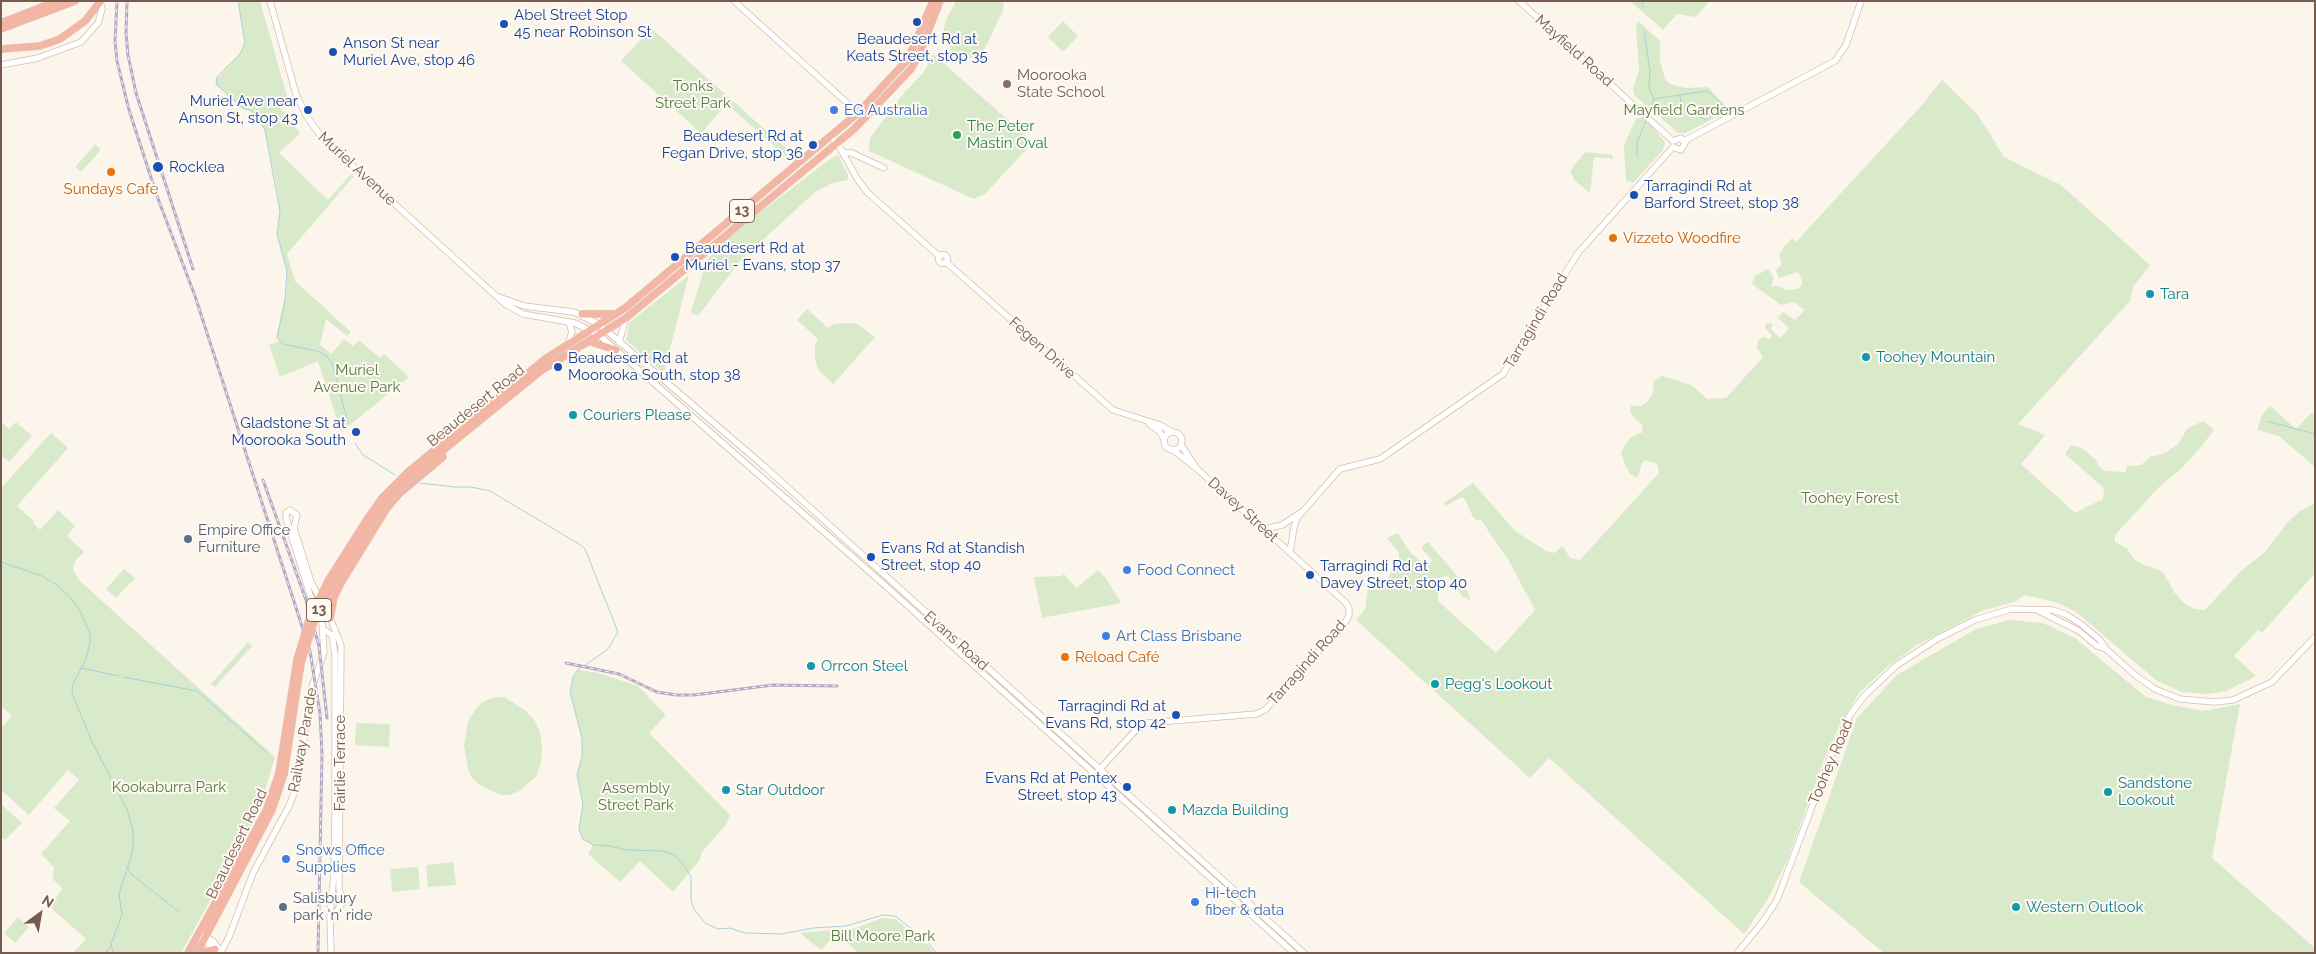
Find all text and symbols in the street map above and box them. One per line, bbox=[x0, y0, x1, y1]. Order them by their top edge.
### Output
place label: Abel Street Stop 45 near Robinson St bbox=[514, 6, 651, 41]
street label: Mayfield Road bbox=[1531, 11, 1617, 91]
marker: Beaudesert Rd at Keats Street, stop 35 bbox=[911, 16, 923, 28]
marker: Abel Street Stop 45 near Robinson St bbox=[498, 18, 510, 30]
place label: Beaudesert Rd at Keats Street, stop 35 bbox=[846, 30, 988, 65]
place label: Anson St near Muriel Ave, stop 46 bbox=[343, 34, 475, 69]
marker: Anson St near Muriel Ave, stop 46 bbox=[327, 46, 339, 58]
place label: Moorooka State School bbox=[1017, 66, 1105, 101]
park label: Tonks Street Park bbox=[655, 77, 731, 112]
marker: Moorooka State School bbox=[1001, 78, 1013, 90]
place label: Muriel Ave near Anson St, stop 43 bbox=[179, 92, 298, 127]
place label: EG Australia bbox=[844, 101, 928, 119]
park label: Mayfield Gardens bbox=[1624, 101, 1744, 119]
marker: Muriel Ave near Anson St, stop 43 bbox=[302, 104, 314, 116]
marker: EG Australia bbox=[828, 104, 840, 116]
place label: The Peter Mastin Oval bbox=[967, 117, 1048, 152]
place label: Beaudesert Rd at Fegan Drive, stop 36 bbox=[662, 127, 803, 162]
street label: Muriel Avenue bbox=[314, 128, 400, 210]
marker: The Peter Mastin Oval bbox=[951, 129, 963, 141]
marker: Beaudesert Rd at Fegan Drive, stop 36 bbox=[807, 139, 819, 151]
place label: Rocklea bbox=[169, 158, 225, 176]
marker: Rocklea bbox=[151, 160, 165, 174]
marker: Sundays Cafe bbox=[105, 166, 117, 178]
place label: Tarragindi Rd at Barford Street, stop 38 bbox=[1644, 177, 1799, 212]
place label: Sundays Cafe bbox=[64, 180, 158, 198]
marker: Tarragindi Rd at Barford Street, stop 38 bbox=[1628, 189, 1640, 201]
road number: 13 bbox=[730, 200, 754, 222]
place label: Vizzeto Woodfire bbox=[1623, 229, 1741, 247]
marker: Vizzeto Woodfire bbox=[1607, 232, 1619, 244]
place label: Beaudesert Rd at Muriel - Evans, stop 37 bbox=[685, 239, 841, 274]
marker: Beaudesert Rd at Muriel - Evans, stop 37 bbox=[669, 251, 681, 263]
street label: Tarragindi Road bbox=[1500, 270, 1572, 372]
place label: Tara bbox=[2160, 285, 2189, 303]
marker: Tara bbox=[2144, 288, 2156, 300]
street label: Fegen Drive bbox=[1005, 313, 1079, 383]
place label: Toohey Mountain bbox=[1876, 348, 1995, 366]
place label: Beaudesert Rd at Moorooka South, stop 38 bbox=[568, 349, 741, 384]
marker: Toohey Mountain bbox=[1860, 351, 1872, 363]
park label: Muriel Avenue Park bbox=[313, 361, 401, 396]
street label: Beaudesert Road bbox=[424, 361, 528, 451]
marker: Beaudesert Rd at Moorooka South, stop 38 bbox=[552, 361, 564, 373]
place label: Couriers Please bbox=[583, 406, 691, 424]
marker: Couriers Please bbox=[567, 409, 579, 421]
place label: Gladstone St at Moorooka South bbox=[232, 414, 346, 449]
marker: Gladstone St at Moorooka South bbox=[350, 426, 362, 438]
street label: Davey Street bbox=[1204, 474, 1282, 546]
park label: Toohey Forest bbox=[1801, 489, 1899, 507]
place label: Empire Office Furniture bbox=[198, 521, 290, 556]
marker: Empire Office Furniture bbox=[182, 533, 194, 545]
place label: Evans Rd at Standish Street, stop 40 bbox=[881, 539, 1025, 574]
marker: Evans Rd at Standish Street, stop 40 bbox=[865, 551, 877, 563]
place label: Tarragindi Rd at Davey Street, stop 40 bbox=[1320, 557, 1467, 592]
place label: Food Connect bbox=[1137, 561, 1235, 579]
marker: Food Connect bbox=[1121, 564, 1133, 576]
marker: Tarragindi Rd at Davey Street, stop 40 bbox=[1304, 569, 1316, 581]
road number: 13 bbox=[306, 598, 332, 622]
street label: Evans Road bbox=[920, 607, 992, 675]
street label: Tarragindi Road bbox=[1264, 617, 1350, 709]
place label: Art Class Brisbane bbox=[1116, 627, 1242, 645]
marker: Art Class Brisbane bbox=[1100, 630, 1112, 642]
place label: Reload Café bbox=[1075, 648, 1160, 666]
marker: Reload Café bbox=[1059, 651, 1071, 663]
place label: Orrcon Steel bbox=[821, 657, 908, 675]
marker: Orrcon Steel bbox=[805, 660, 817, 672]
place label: Pegg's Lookout bbox=[1445, 675, 1552, 693]
marker: Pegg's Lookout bbox=[1429, 678, 1441, 690]
street label: Railway Parade bbox=[285, 686, 321, 794]
place label: Tarragindi Rd at Evans Rd, stop 42 bbox=[1045, 697, 1166, 732]
marker: Tarragindi Rd at Evans Rd, stop 42 bbox=[1170, 709, 1182, 721]
street label: Fairlie Terrace bbox=[331, 715, 349, 811]
street label: Toohey Road bbox=[1805, 717, 1857, 807]
place label: Evans Rd at Pentex Street, stop 43 bbox=[985, 769, 1117, 804]
place label: Sandstone Lookout bbox=[2118, 774, 2192, 809]
park label: Kookaburra Park bbox=[112, 778, 226, 796]
park label: Assembly Street Park bbox=[598, 779, 674, 814]
place label: Star Outdoor bbox=[736, 781, 825, 799]
marker: Evans Rd at Pentex Street, stop 43 bbox=[1121, 781, 1133, 793]
marker: Star Outdoor bbox=[720, 784, 732, 796]
street label: Beaudesert Road bbox=[203, 786, 271, 902]
marker: Sandstone Lookout bbox=[2102, 786, 2114, 798]
place label: Mazda Building bbox=[1182, 801, 1289, 819]
marker: Mazda Building bbox=[1166, 804, 1178, 816]
place label: Snows Office Supplies bbox=[296, 841, 385, 876]
marker: Snows Office Supplies bbox=[280, 853, 292, 865]
place label: Hi-tech fiber & data bbox=[1205, 884, 1284, 919]
north arrow bbox=[15, 889, 65, 939]
place label: Salisbury park 'n' ride bbox=[293, 889, 372, 924]
text: N bbox=[39, 892, 57, 911]
marker: Hi-tech fiber & data bbox=[1189, 896, 1201, 908]
place label: Western Outlook bbox=[2026, 898, 2143, 916]
marker: Salisbury park 'n' ride bbox=[277, 901, 289, 913]
marker: Western Outlook bbox=[2010, 901, 2022, 913]
park label: Bill Moore Park bbox=[831, 927, 935, 945]

